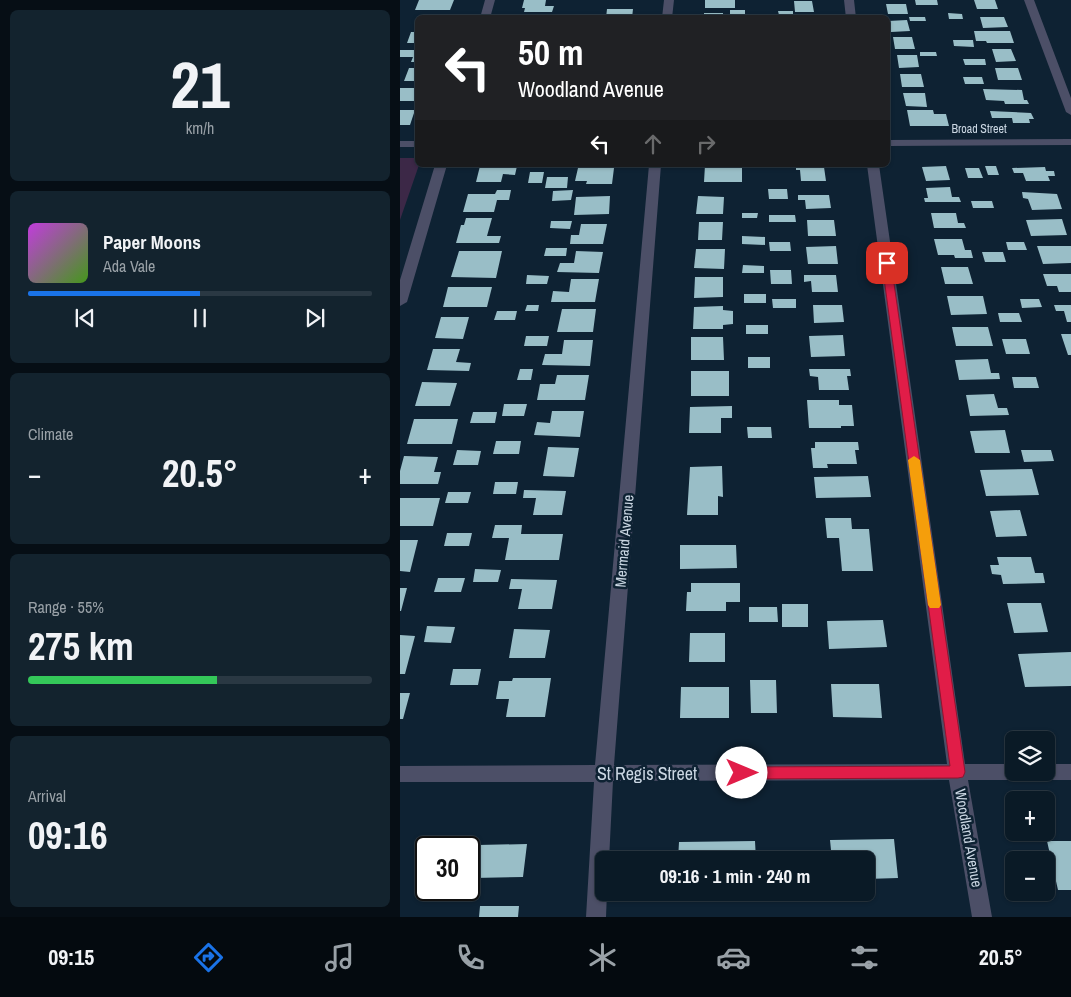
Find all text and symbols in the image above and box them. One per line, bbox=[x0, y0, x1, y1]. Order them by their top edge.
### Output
text: 50 m bbox=[518, 29, 583, 76]
icon: left bbox=[435, 35, 500, 100]
text: 21 bbox=[170, 41, 230, 128]
text: Woodland Avenue bbox=[518, 74, 664, 104]
text: km/h bbox=[186, 117, 214, 139]
street label: Broad Street bbox=[951, 121, 1007, 137]
icon: left bbox=[586, 130, 614, 158]
icon: ahead bbox=[639, 130, 667, 158]
icon: right bbox=[692, 130, 720, 158]
text: Paper Moons bbox=[103, 229, 201, 255]
pin bbox=[866, 242, 908, 284]
icon: arrive bbox=[873, 249, 901, 277]
text: Ada Vale bbox=[103, 255, 155, 277]
icon: previous bbox=[71, 304, 99, 332]
icon: pause bbox=[186, 304, 214, 332]
icon: next bbox=[301, 304, 329, 332]
text: Climate bbox=[28, 423, 73, 445]
text: 20.5° bbox=[162, 448, 238, 499]
text: − bbox=[28, 455, 41, 493]
text: + bbox=[359, 455, 372, 493]
street label: Mermaid Avenue bbox=[609, 494, 639, 588]
text: Range · 55% bbox=[28, 596, 104, 618]
text: 275 km bbox=[28, 621, 134, 672]
map controls bbox=[1005, 731, 1055, 901]
button: layers bbox=[1005, 731, 1055, 781]
position arrow bbox=[715, 746, 767, 798]
street label: St Regis Street bbox=[597, 761, 697, 786]
text: Arrival bbox=[28, 785, 66, 807]
street label: Woodland Avenue bbox=[950, 787, 988, 889]
button: + bbox=[1005, 791, 1055, 841]
text: 09:16 bbox=[28, 810, 108, 861]
speed limit sign: 30 bbox=[415, 836, 480, 901]
button: − bbox=[1005, 851, 1055, 901]
text: 09:16 · 1 min · 240 m bbox=[660, 863, 810, 889]
icon: directions bbox=[191, 940, 226, 975]
icon: music bbox=[322, 940, 357, 975]
icon: phone bbox=[453, 940, 488, 975]
icon: climate bbox=[585, 940, 620, 975]
icon: car bbox=[716, 940, 751, 975]
icon: filters bbox=[847, 940, 882, 975]
text: 09:15 bbox=[48, 942, 94, 972]
text: 20.5° bbox=[979, 942, 1023, 972]

